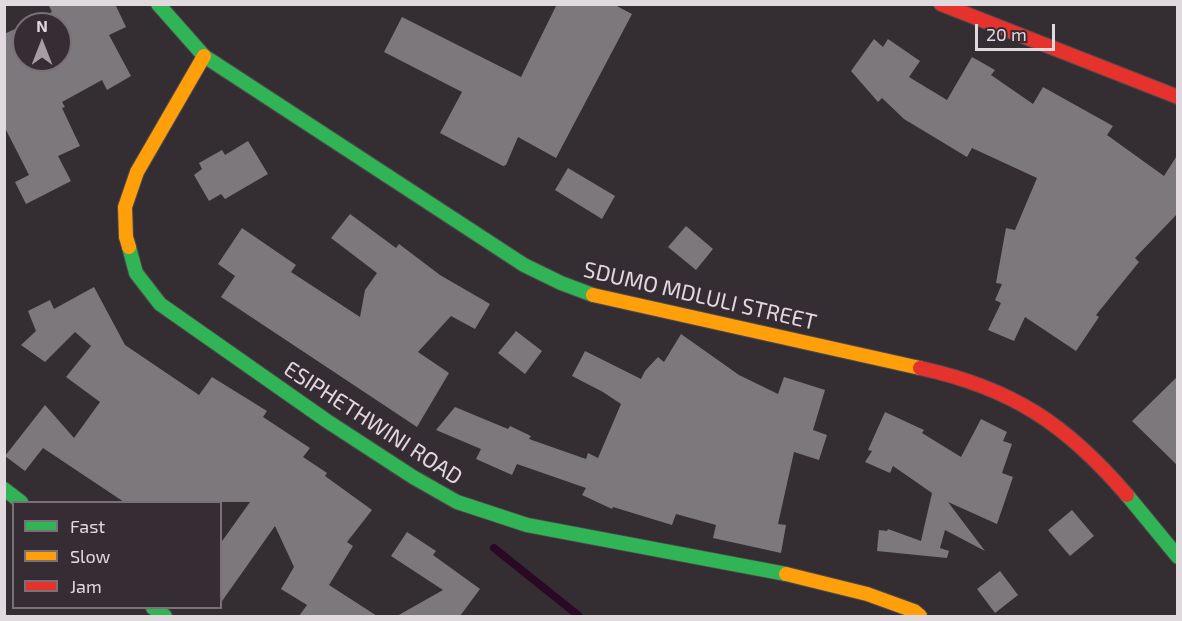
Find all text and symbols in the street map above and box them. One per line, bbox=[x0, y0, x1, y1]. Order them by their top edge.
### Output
north arrow bbox=[12, 12, 72, 72]
scale bar bbox=[978, 12, 1058, 50]
text: N bbox=[36, 16, 48, 35]
text: 20 m bbox=[986, 23, 1027, 45]
street label: SDUMO MDLULI STREET bbox=[581, 256, 819, 336]
street label: ESIPHETHWINI ROAD bbox=[279, 356, 467, 490]
legend bbox=[12, 501, 222, 609]
text: Fast bbox=[70, 515, 105, 537]
text: Slow bbox=[70, 545, 110, 567]
text: Jam bbox=[70, 575, 102, 597]

